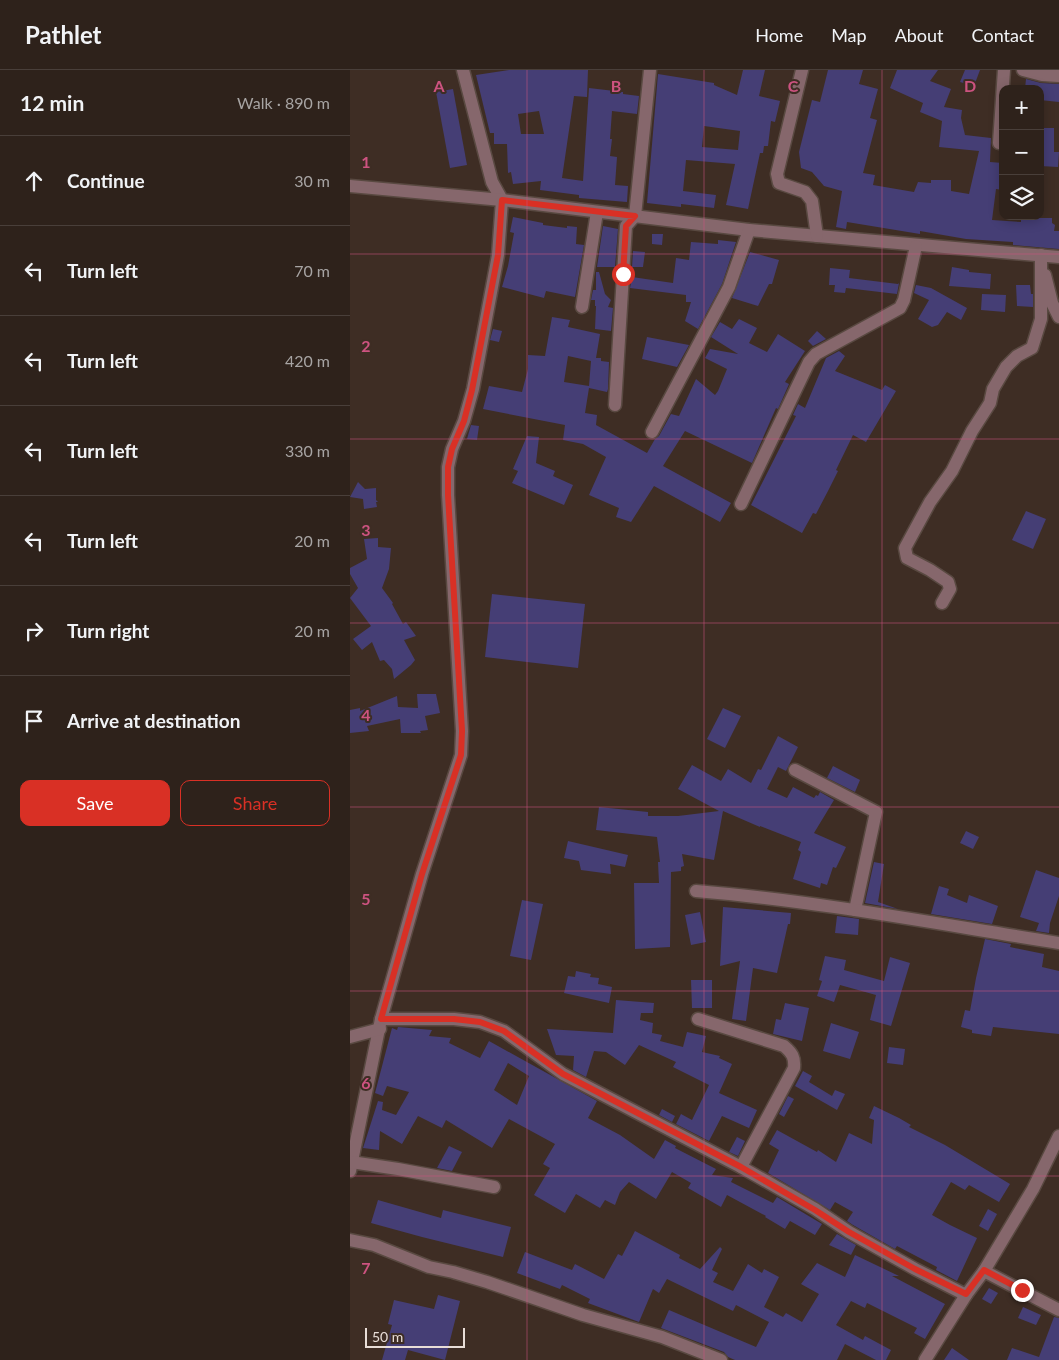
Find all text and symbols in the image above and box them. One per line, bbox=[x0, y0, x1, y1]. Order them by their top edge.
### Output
text: Pathlet bbox=[25, 20, 102, 49]
text: Home bbox=[755, 24, 803, 46]
text: Map bbox=[831, 24, 867, 46]
text: About bbox=[895, 24, 944, 46]
text: Contact bbox=[972, 24, 1034, 46]
text: A bbox=[432, 76, 445, 95]
text: B bbox=[611, 76, 621, 95]
text: C bbox=[788, 76, 799, 95]
text: D bbox=[964, 76, 976, 95]
map controls bbox=[999, 85, 1044, 220]
button: + bbox=[999, 85, 1044, 130]
text: 12 min bbox=[20, 90, 84, 115]
text: Walk · 890 m bbox=[237, 93, 330, 112]
button: − bbox=[999, 130, 1044, 175]
text: 1 bbox=[361, 152, 371, 171]
icon: ahead bbox=[20, 167, 48, 195]
text: Continue bbox=[67, 169, 145, 192]
text: 30 m bbox=[294, 171, 330, 190]
button: layers bbox=[999, 175, 1044, 220]
icon: left bbox=[20, 257, 48, 285]
text: Turn left bbox=[67, 259, 138, 282]
text: 70 m bbox=[294, 261, 330, 280]
route start bbox=[612, 263, 635, 286]
text: 2 bbox=[361, 336, 371, 355]
icon: left bbox=[20, 347, 48, 375]
text: Turn left bbox=[67, 349, 138, 372]
text: 420 m bbox=[285, 351, 330, 370]
icon: left bbox=[20, 437, 48, 465]
text: Turn left bbox=[67, 439, 138, 462]
text: 330 m bbox=[285, 441, 330, 460]
text: 3 bbox=[361, 520, 371, 539]
icon: left bbox=[20, 527, 48, 555]
text: Turn left bbox=[67, 529, 138, 552]
text: 20 m bbox=[294, 531, 330, 550]
icon: right bbox=[20, 617, 48, 645]
text: Turn right bbox=[67, 619, 149, 642]
text: 20 m bbox=[294, 621, 330, 640]
text: 4 bbox=[361, 705, 371, 724]
icon: arrive bbox=[20, 707, 48, 735]
text: Arrive at destination bbox=[67, 709, 240, 732]
button: Save bbox=[20, 780, 170, 826]
button: Share bbox=[180, 780, 330, 826]
text: 5 bbox=[361, 889, 371, 908]
text: 6 bbox=[361, 1073, 371, 1092]
text: 7 bbox=[361, 1258, 371, 1277]
route end bbox=[1011, 1279, 1034, 1302]
scale bar bbox=[365, 1325, 465, 1348]
text: 50 m bbox=[372, 1328, 403, 1345]

